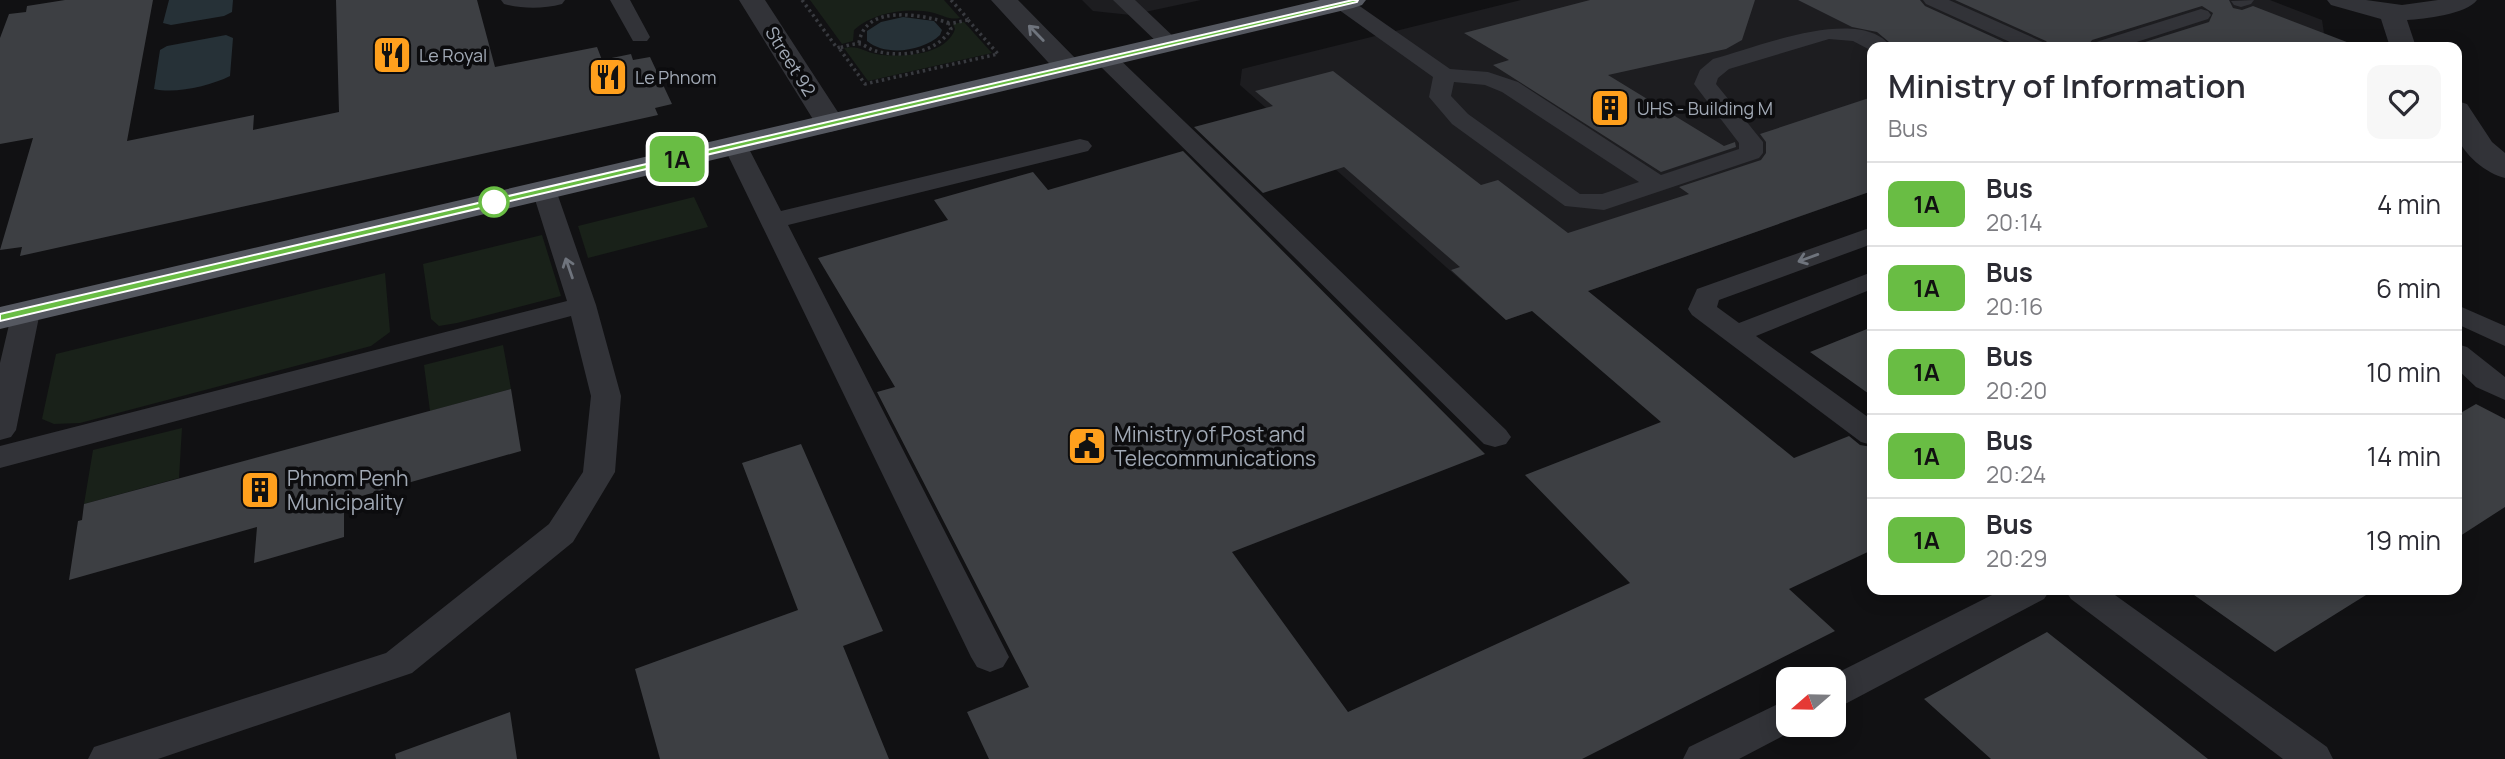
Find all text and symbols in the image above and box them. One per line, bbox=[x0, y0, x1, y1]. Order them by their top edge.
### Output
street label: Street 92 bbox=[760, 22, 822, 100]
one-way arrow bbox=[1028, 25, 1045, 42]
restaurant icon: Le Royal bbox=[371, 34, 413, 76]
place label: Le Royal bbox=[419, 43, 487, 67]
restaurant icon: Le Phnom bbox=[587, 56, 629, 98]
text: Ministry of Information bbox=[1888, 63, 2246, 108]
place label: Le Phnom bbox=[635, 65, 716, 89]
button: heart bbox=[2367, 65, 2441, 139]
building icon: UHS - Building M bbox=[1589, 87, 1631, 129]
place label: UHS - Building M bbox=[1637, 96, 1773, 120]
text: Bus bbox=[1888, 112, 1928, 144]
line badge: 1A bbox=[646, 136, 708, 182]
text: 1A bbox=[664, 142, 690, 175]
text: Bus bbox=[1986, 170, 2033, 206]
text: 4 min bbox=[2377, 186, 2441, 222]
unlabelled marker bbox=[479, 187, 509, 217]
text: 1A bbox=[1913, 187, 1940, 220]
text: 20:14 bbox=[1986, 206, 2043, 238]
one-way arrow bbox=[1798, 253, 1820, 265]
text: Bus bbox=[1986, 254, 2033, 290]
one-way arrow bbox=[562, 257, 575, 279]
text: 6 min bbox=[2376, 270, 2441, 306]
text: 1A bbox=[1913, 271, 1940, 304]
text: 20:16 bbox=[1986, 290, 2043, 322]
text: Bus bbox=[1986, 338, 2033, 374]
text: 10 min bbox=[2366, 354, 2441, 390]
text: 1A bbox=[1913, 355, 1940, 388]
text: 20:20 bbox=[1986, 374, 2047, 406]
place label: Ministry of Post and Telecommunications bbox=[1114, 420, 1316, 472]
text: Bus bbox=[1986, 422, 2033, 458]
public building icon: Ministry of Post and Telecommunications bbox=[1066, 425, 1108, 467]
text: 14 min bbox=[2367, 438, 2441, 474]
text: 1A bbox=[1913, 439, 1940, 472]
text: 20:24 bbox=[1986, 458, 2046, 490]
place label: Phnom Penh Municipality bbox=[287, 464, 409, 516]
building icon: Phnom Penh Municipality bbox=[239, 469, 281, 511]
text: Bus bbox=[1986, 506, 2033, 542]
text: 19 min bbox=[2366, 522, 2441, 558]
text: 1A bbox=[1913, 523, 1940, 556]
text: 20:29 bbox=[1986, 542, 2047, 574]
north arrow bbox=[1776, 667, 1846, 737]
map controls bbox=[1776, 667, 1846, 737]

